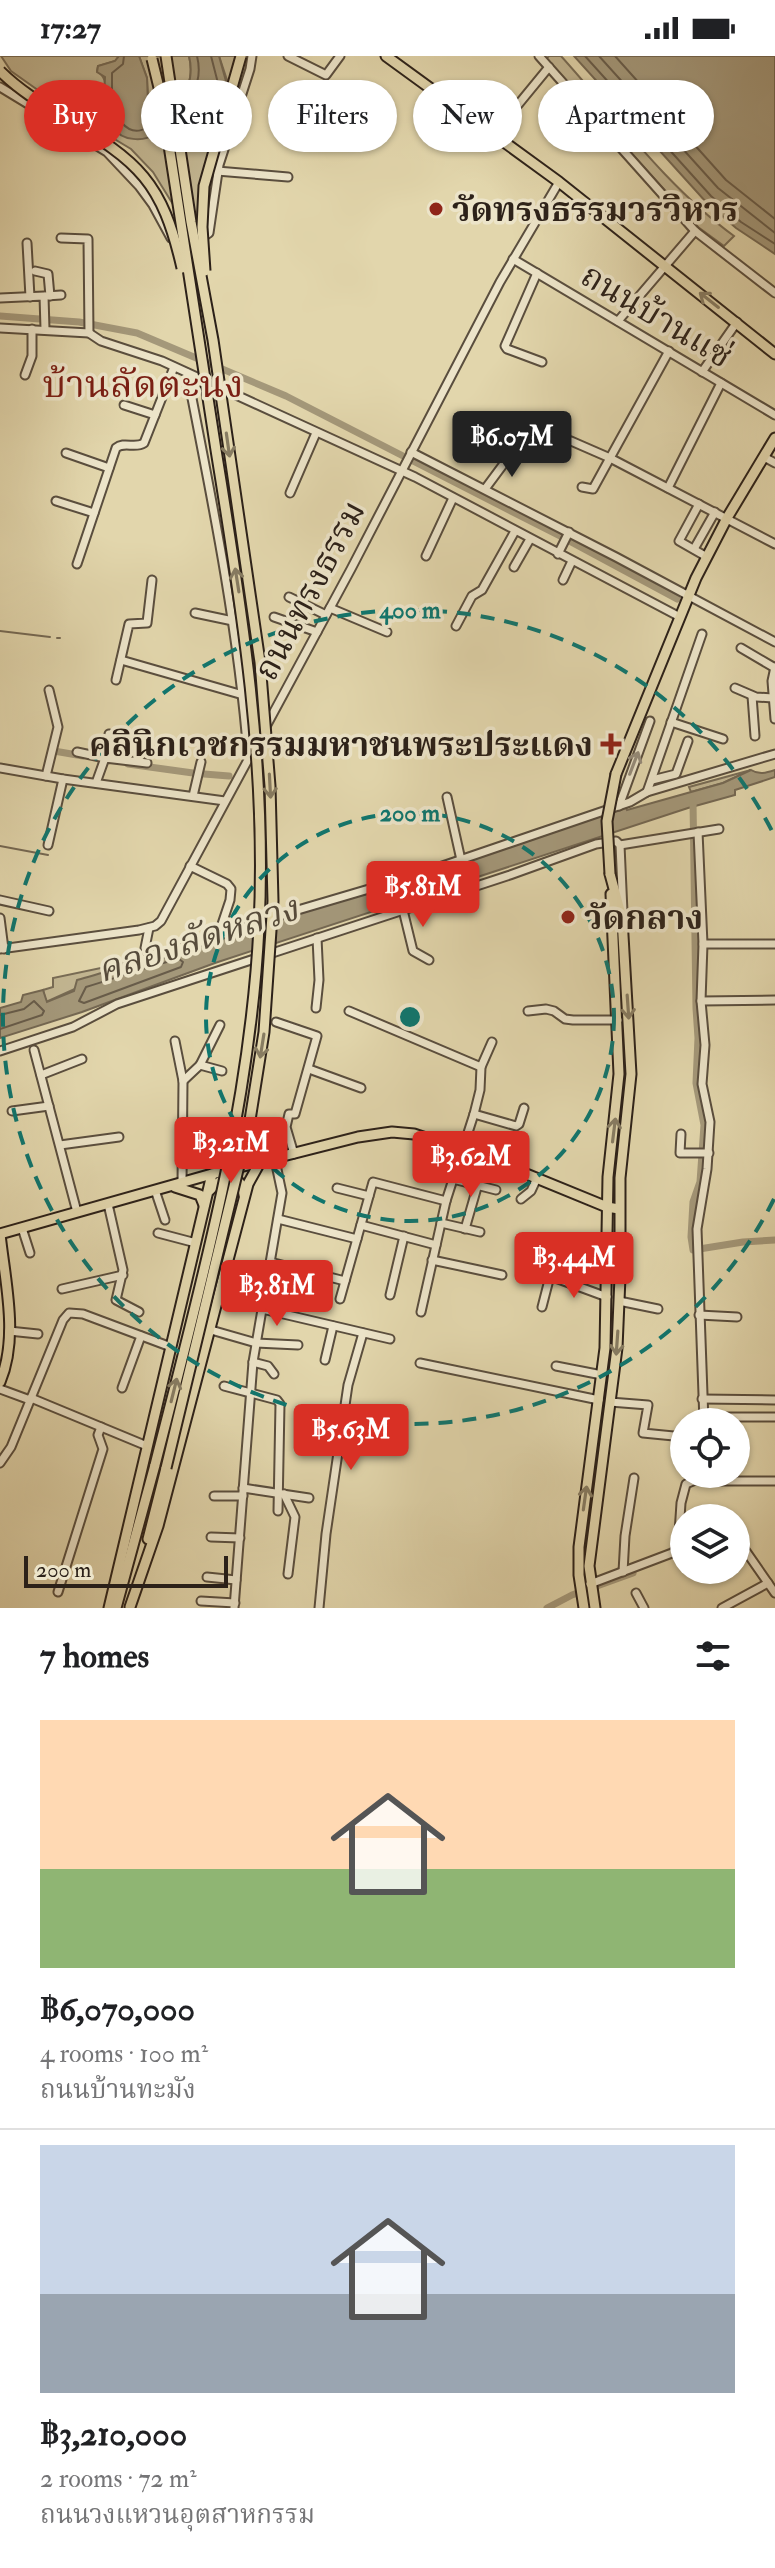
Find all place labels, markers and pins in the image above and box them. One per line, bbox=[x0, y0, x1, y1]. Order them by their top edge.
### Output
place label: วัดทรงธรรมวรวิหาร bbox=[452, 189, 739, 232]
marker: วัดทรงธรรมวรวิหาร bbox=[427, 200, 445, 218]
pin: ฿6.07M bbox=[447, 411, 577, 479]
place label: คลินิกเวชกรรมมหาชนพระประแดง bbox=[89, 724, 593, 767]
marker: คลินิกเวชกรรมมหาชนพระประแดง bbox=[600, 733, 622, 755]
pin: ฿5.81M bbox=[358, 861, 488, 929]
place label: วัดกลาง bbox=[584, 897, 703, 940]
marker: วัดกลาง bbox=[559, 908, 577, 926]
centre of rings bbox=[396, 1003, 424, 1031]
pin: ฿3.21M bbox=[166, 1117, 296, 1185]
pin: ฿3.62M bbox=[406, 1131, 536, 1199]
pin: ฿3.44M bbox=[509, 1232, 639, 1300]
pin: ฿3.81M bbox=[212, 1260, 342, 1328]
pin: ฿5.63M bbox=[286, 1404, 416, 1472]

